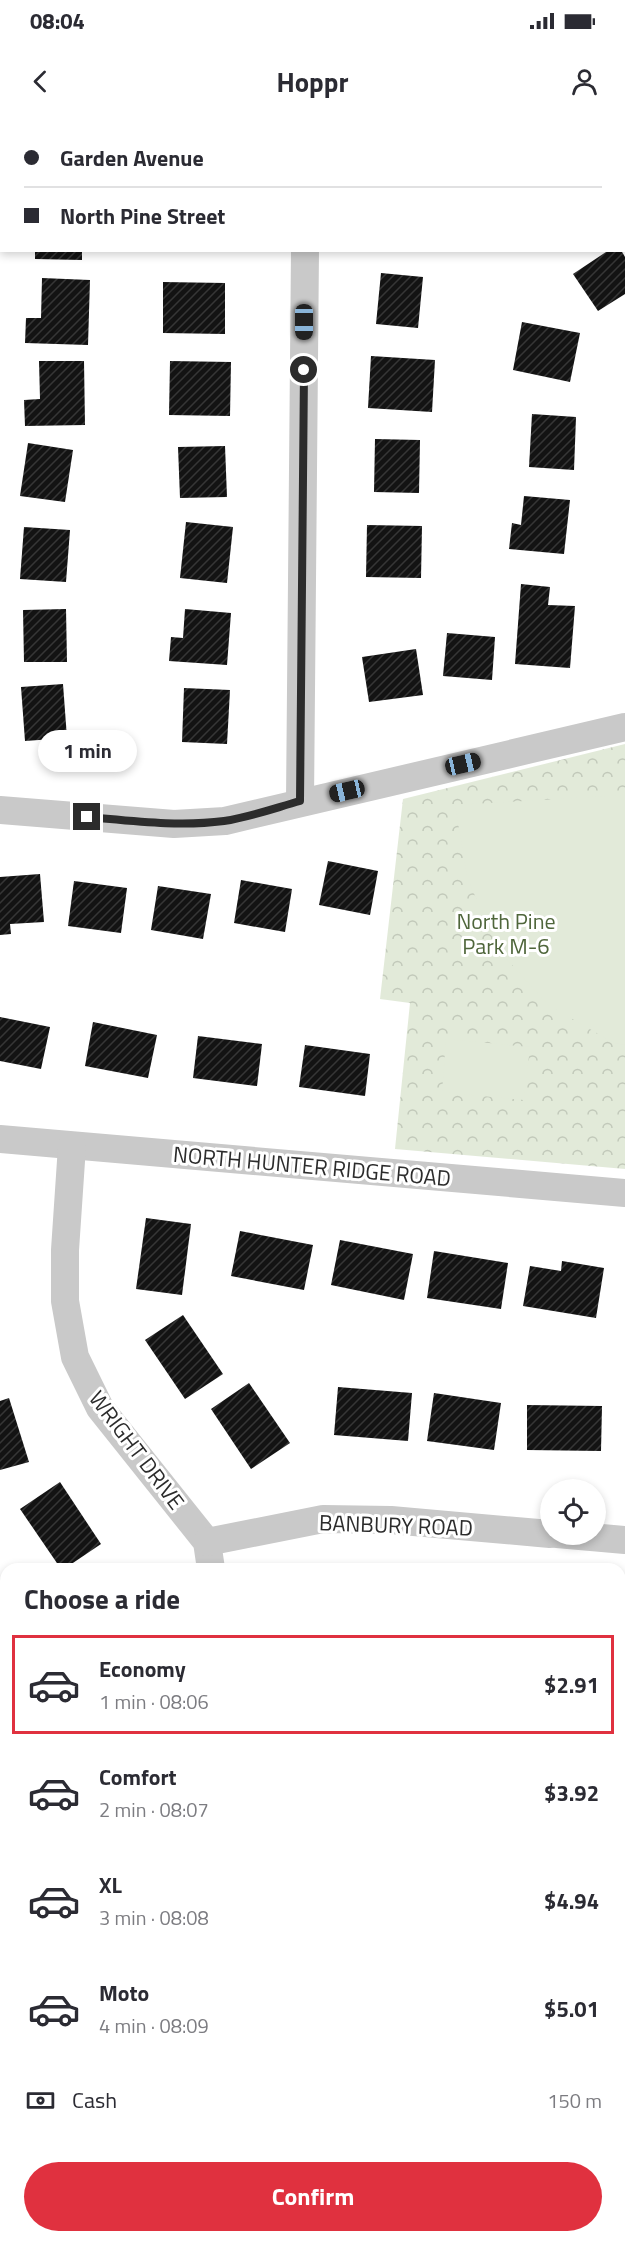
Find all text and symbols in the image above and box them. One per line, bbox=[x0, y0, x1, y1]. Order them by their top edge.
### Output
text: 08:04 bbox=[30, 4, 85, 38]
text: Hoppr bbox=[277, 61, 348, 102]
icon: back bbox=[24, 65, 57, 98]
icon: person bbox=[568, 65, 601, 98]
text: Garden Avenue bbox=[60, 141, 204, 175]
text: North Pine Street bbox=[60, 199, 225, 233]
car bbox=[295, 304, 313, 340]
route start bbox=[290, 356, 317, 383]
callout: 1 min bbox=[38, 730, 136, 772]
text: 1 min bbox=[63, 735, 112, 766]
car bbox=[443, 751, 483, 777]
car bbox=[327, 778, 367, 804]
route end bbox=[73, 803, 100, 830]
park label: North Pine Park M-6 bbox=[456, 904, 556, 963]
street label: NORTH HUNTER RIDGE ROAD bbox=[172, 1137, 452, 1195]
street label: WRIGHT DRIVE bbox=[81, 1383, 193, 1517]
map controls bbox=[540, 1479, 606, 1545]
button: locate bbox=[540, 1479, 606, 1545]
street label: BANBURY ROAD bbox=[318, 1505, 474, 1545]
text: Choose a ride bbox=[24, 1578, 180, 1619]
text: Economy bbox=[99, 1652, 186, 1686]
icon: car bbox=[27, 1658, 81, 1712]
text: $2.91 bbox=[544, 1668, 599, 1702]
text: 1 min · 08:06 bbox=[99, 1686, 209, 1717]
text: Comfort bbox=[99, 1760, 177, 1794]
icon: car bbox=[27, 1766, 81, 1820]
text: $3.92 bbox=[544, 1776, 599, 1810]
text: 2 min · 08:07 bbox=[99, 1794, 209, 1825]
text: XL bbox=[99, 1868, 122, 1902]
icon: car bbox=[27, 1874, 81, 1928]
text: $4.94 bbox=[544, 1884, 599, 1918]
text: 3 min · 08:08 bbox=[99, 1902, 209, 1933]
text: Moto bbox=[99, 1976, 149, 2010]
icon: car bbox=[27, 1982, 81, 2036]
text: $5.01 bbox=[544, 1992, 599, 2026]
text: 4 min · 08:09 bbox=[99, 2010, 209, 2041]
text: Cash bbox=[72, 2083, 117, 2117]
icon: cash bbox=[24, 2084, 57, 2117]
text: 150 m bbox=[547, 2085, 602, 2116]
button: Confirm bbox=[24, 2162, 602, 2231]

